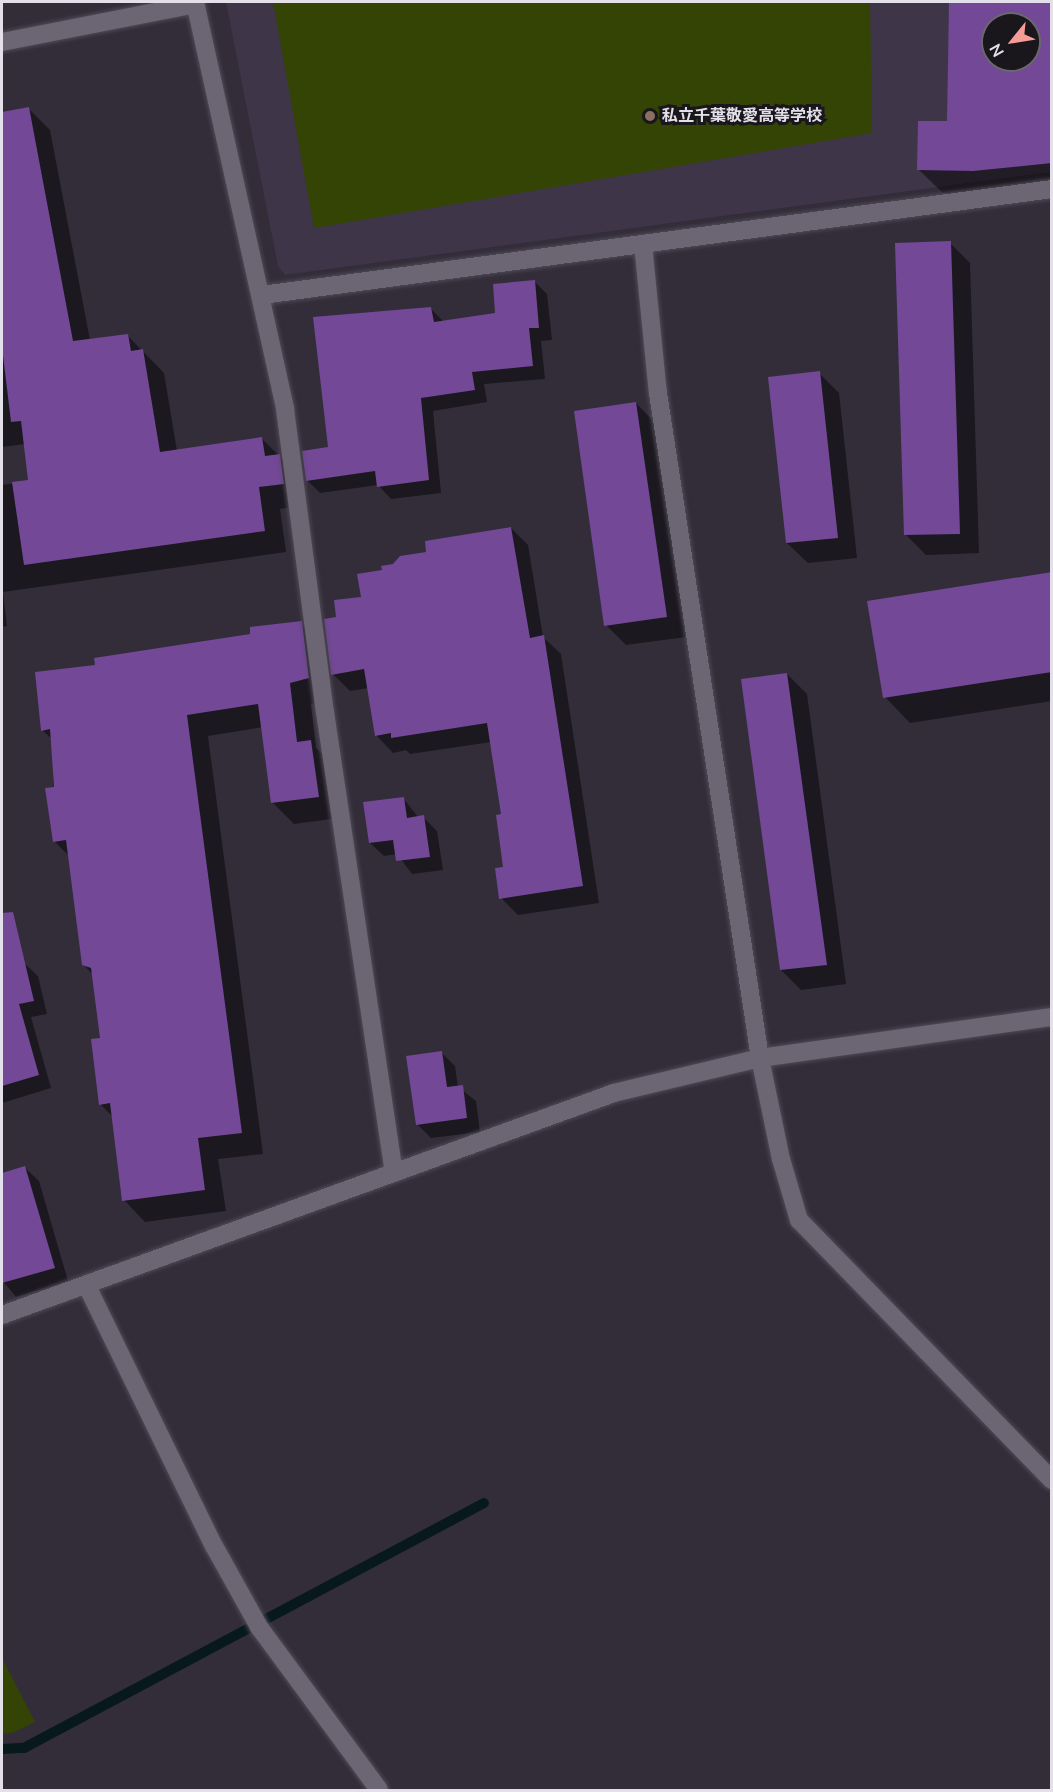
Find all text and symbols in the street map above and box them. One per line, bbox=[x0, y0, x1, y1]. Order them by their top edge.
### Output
north arrow bbox=[981, 12, 1041, 72]
text: N bbox=[985, 39, 1010, 61]
place label: 私立千葉敬愛高等学校 bbox=[662, 106, 822, 126]
marker: 私立千葉敬愛高等学校 bbox=[643, 109, 657, 123]

